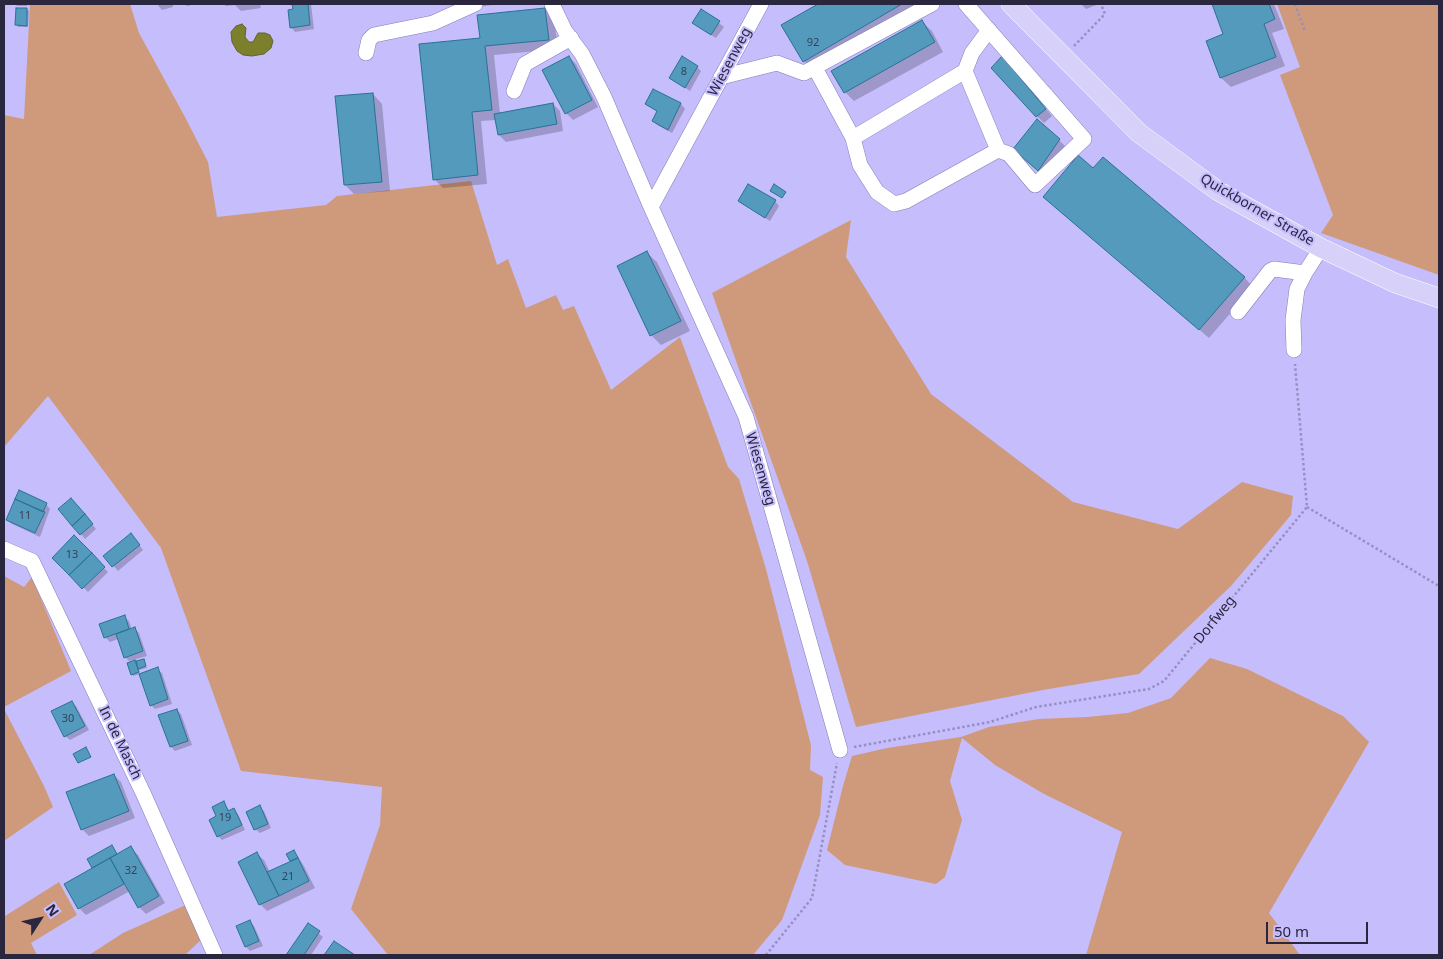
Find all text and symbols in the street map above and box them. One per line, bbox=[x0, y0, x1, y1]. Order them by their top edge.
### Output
street label: Wiesenweg bbox=[705, 25, 755, 99]
house number: 92 bbox=[807, 36, 819, 50]
house number: 8 bbox=[681, 65, 687, 79]
street label: Quickborner Straße bbox=[1197, 170, 1317, 250]
street label: Wiesenweg bbox=[742, 430, 778, 508]
house number: 11 bbox=[19, 509, 31, 523]
house number: 13 bbox=[66, 548, 78, 562]
street label: Dorfweg bbox=[1191, 593, 1239, 647]
street label: In de Masch bbox=[95, 703, 145, 783]
house number: 30 bbox=[62, 712, 74, 726]
house number: 19 bbox=[219, 811, 231, 825]
house number: 32 bbox=[125, 864, 137, 878]
house number: 21 bbox=[282, 870, 294, 884]
north arrow bbox=[15, 894, 65, 944]
text: N bbox=[42, 900, 64, 920]
scale bar bbox=[1268, 912, 1370, 944]
text: 50 m bbox=[1274, 921, 1309, 941]

